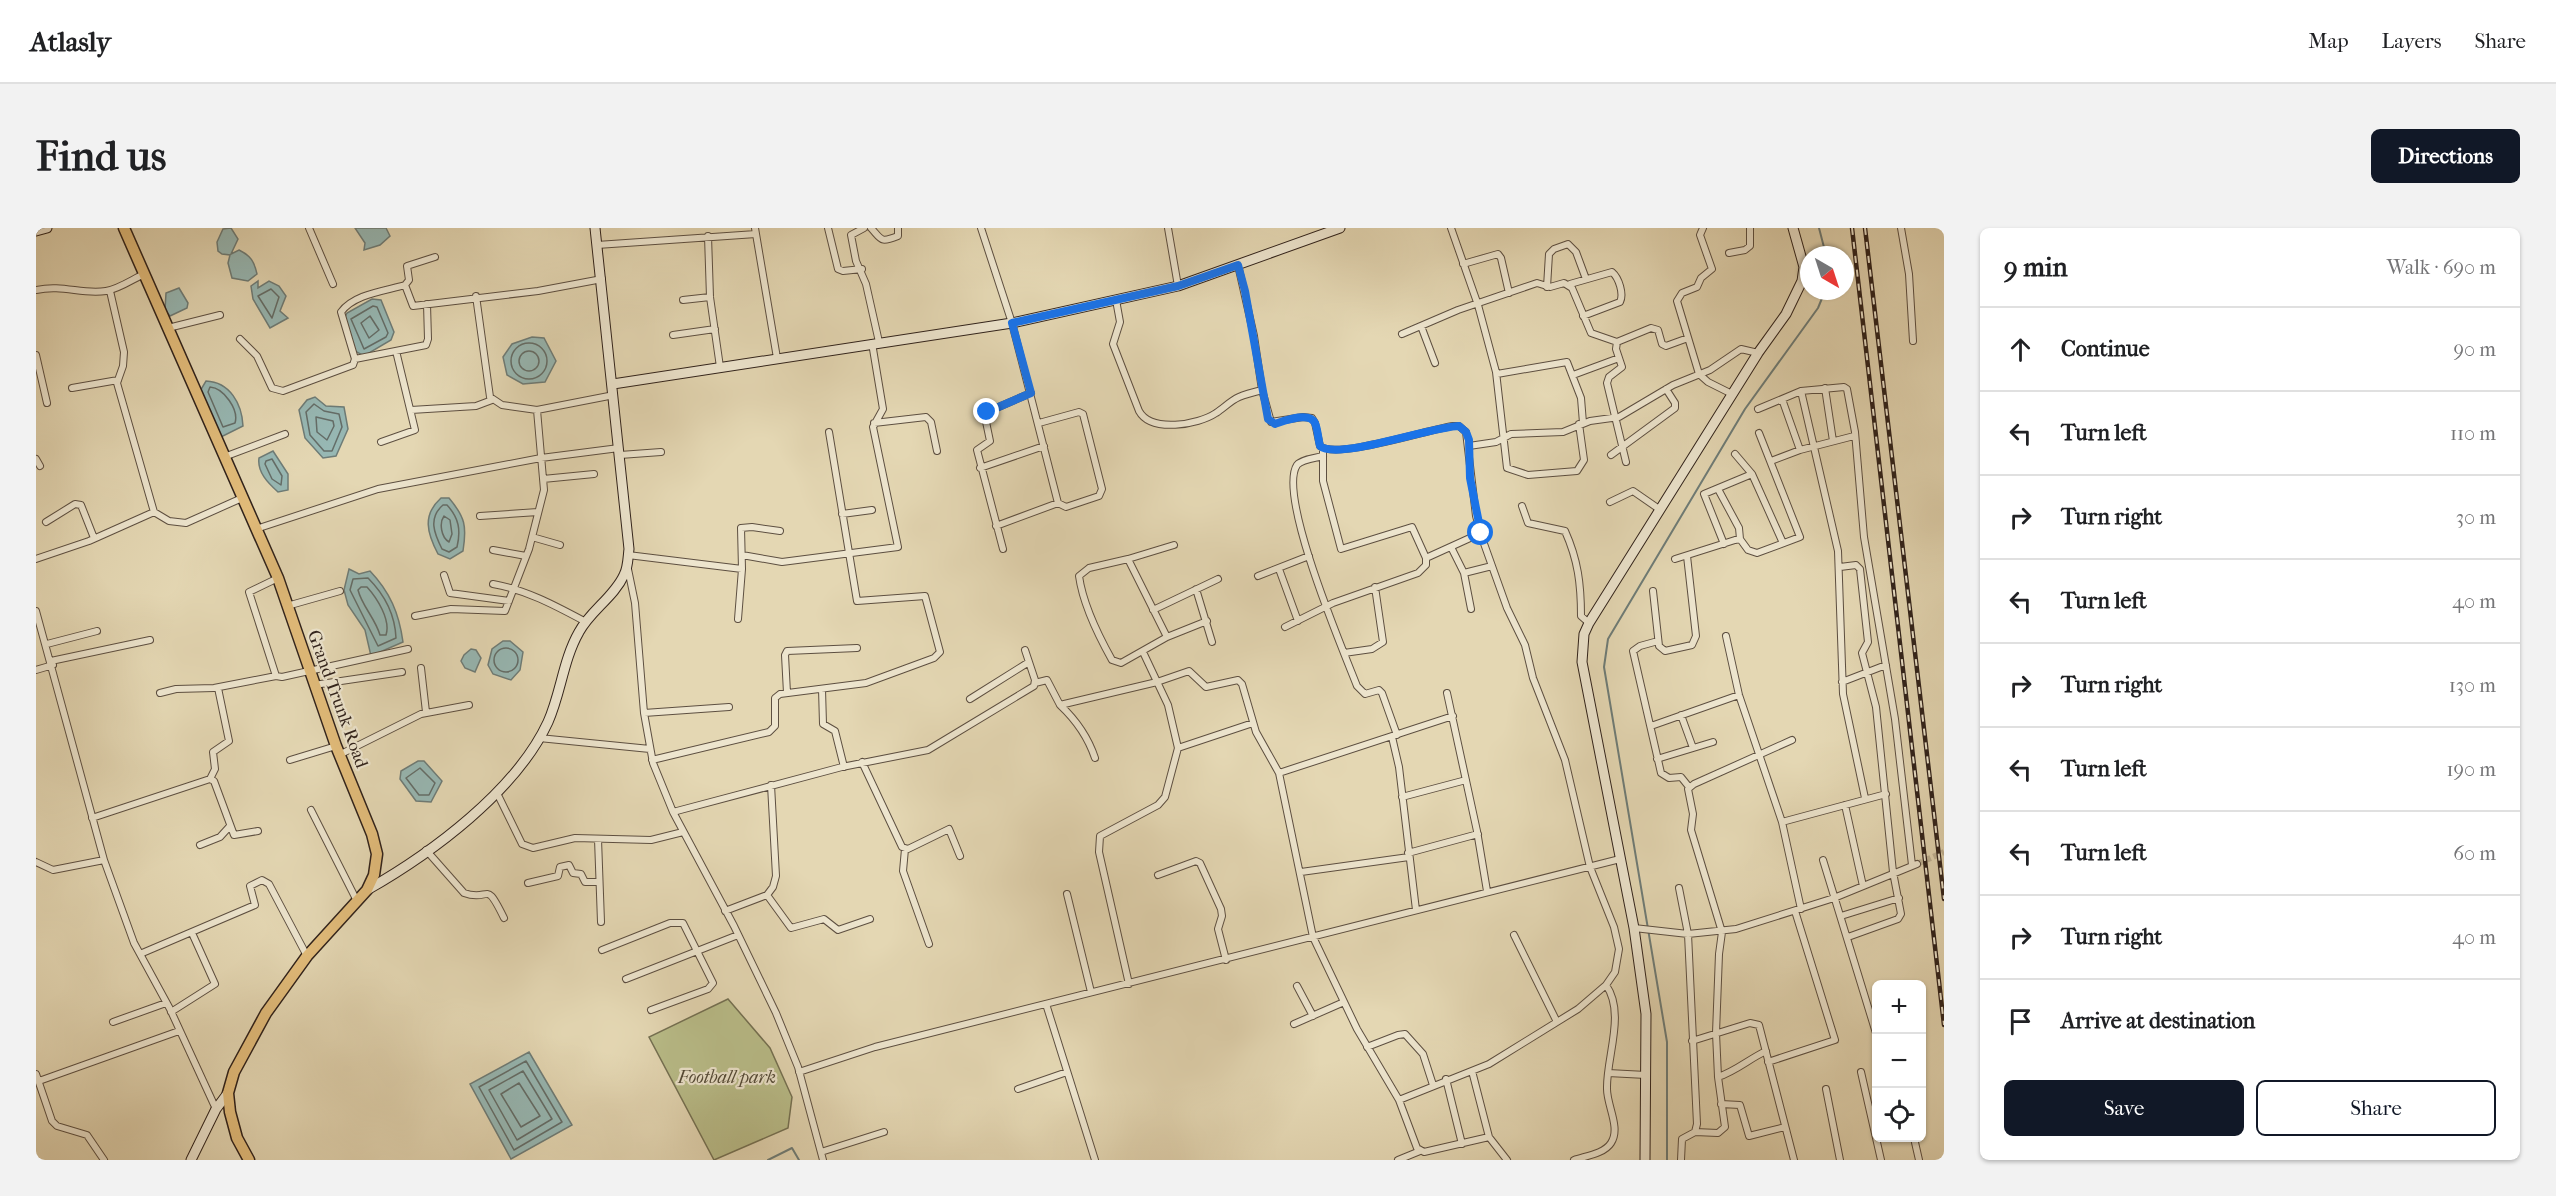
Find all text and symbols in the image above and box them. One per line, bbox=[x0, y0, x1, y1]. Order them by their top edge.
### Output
text: Atlasly bbox=[30, 25, 111, 58]
text: Map bbox=[2308, 29, 2349, 53]
text: Layers bbox=[2382, 29, 2441, 53]
text: Share bbox=[2474, 29, 2526, 53]
button: Directions bbox=[2371, 129, 2520, 183]
text: Find us bbox=[36, 132, 166, 181]
north arrow bbox=[1800, 246, 1854, 300]
text: 9 min bbox=[2004, 252, 2068, 283]
text: Walk · 690 m bbox=[2387, 256, 2496, 279]
icon: ahead bbox=[2004, 333, 2037, 366]
text: Continue bbox=[2061, 336, 2150, 362]
text: 90 m bbox=[2454, 338, 2496, 361]
route end bbox=[973, 398, 999, 424]
icon: left bbox=[2004, 417, 2037, 450]
text: Turn left bbox=[2061, 420, 2147, 446]
text: 110 m bbox=[2450, 422, 2496, 445]
icon: right bbox=[2004, 501, 2037, 534]
text: Turn right bbox=[2061, 504, 2162, 530]
text: 30 m bbox=[2456, 506, 2496, 529]
route start bbox=[1467, 519, 1493, 545]
icon: left bbox=[2004, 585, 2037, 618]
text: Turn left bbox=[2061, 588, 2147, 614]
text: 40 m bbox=[2452, 590, 2496, 613]
street label: Grand Trunk Road bbox=[303, 627, 372, 771]
icon: right bbox=[2004, 669, 2037, 702]
text: Turn right bbox=[2061, 672, 2162, 698]
text: 130 m bbox=[2449, 674, 2496, 697]
icon: left bbox=[2004, 753, 2037, 786]
text: Turn left bbox=[2061, 756, 2147, 782]
text: 190 m bbox=[2446, 758, 2496, 781]
icon: left bbox=[2004, 837, 2037, 870]
text: Turn left bbox=[2061, 840, 2147, 866]
text: 60 m bbox=[2453, 842, 2496, 865]
icon: right bbox=[2004, 921, 2037, 954]
text: Turn right bbox=[2061, 924, 2162, 950]
text: 40 m bbox=[2452, 926, 2496, 949]
map controls bbox=[1872, 980, 1926, 1142]
button: + bbox=[1872, 980, 1926, 1034]
icon: arrive bbox=[2004, 1005, 2037, 1038]
text: Arrive at destination bbox=[2061, 1008, 2255, 1034]
button: − bbox=[1872, 1034, 1926, 1088]
park label: Football park bbox=[677, 1067, 776, 1088]
button: Save bbox=[2004, 1080, 2244, 1136]
button: Share bbox=[2256, 1080, 2496, 1136]
button: locate bbox=[1872, 1088, 1926, 1142]

